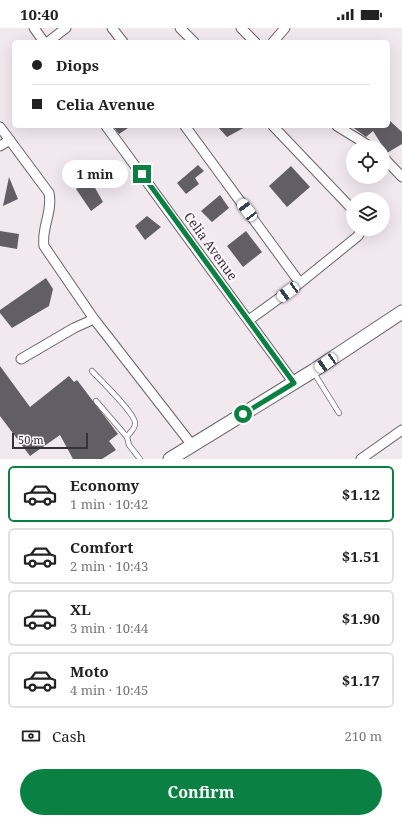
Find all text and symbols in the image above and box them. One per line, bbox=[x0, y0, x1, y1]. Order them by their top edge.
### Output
text: 10:40 bbox=[20, 4, 58, 24]
text: Diops bbox=[56, 55, 99, 75]
text: Celia Avenue bbox=[56, 94, 155, 114]
map controls bbox=[346, 140, 390, 236]
button: locate bbox=[346, 140, 390, 184]
callout: 1 min bbox=[62, 160, 128, 188]
text: 1 min bbox=[77, 165, 113, 183]
route end bbox=[133, 165, 151, 183]
button: layers bbox=[346, 192, 390, 236]
car bbox=[235, 197, 259, 223]
street label: Celia Avenue bbox=[180, 208, 242, 284]
car bbox=[275, 280, 301, 304]
car bbox=[313, 351, 339, 375]
route start bbox=[234, 405, 252, 423]
scale bar bbox=[12, 431, 88, 450]
text: 50 m bbox=[18, 432, 44, 447]
text: Economy bbox=[70, 475, 139, 495]
icon: car bbox=[22, 476, 58, 512]
text: $1.12 bbox=[342, 484, 380, 504]
text: 1 min · 10:42 bbox=[70, 495, 148, 513]
text: Comfort bbox=[70, 537, 133, 557]
icon: car bbox=[22, 538, 58, 574]
text: $1.51 bbox=[342, 546, 380, 566]
text: 2 min · 10:43 bbox=[70, 557, 148, 575]
text: XL bbox=[70, 599, 91, 619]
icon: car bbox=[22, 600, 58, 636]
text: $1.90 bbox=[342, 608, 380, 628]
text: 3 min · 10:44 bbox=[70, 619, 148, 637]
text: Moto bbox=[70, 661, 109, 681]
icon: car bbox=[22, 662, 58, 698]
text: $1.17 bbox=[342, 670, 380, 690]
text: 4 min · 10:45 bbox=[70, 681, 148, 699]
icon: cash bbox=[20, 725, 42, 747]
text: Cash bbox=[52, 726, 86, 746]
text: 210 m bbox=[345, 727, 382, 745]
button: Confirm bbox=[20, 769, 382, 815]

